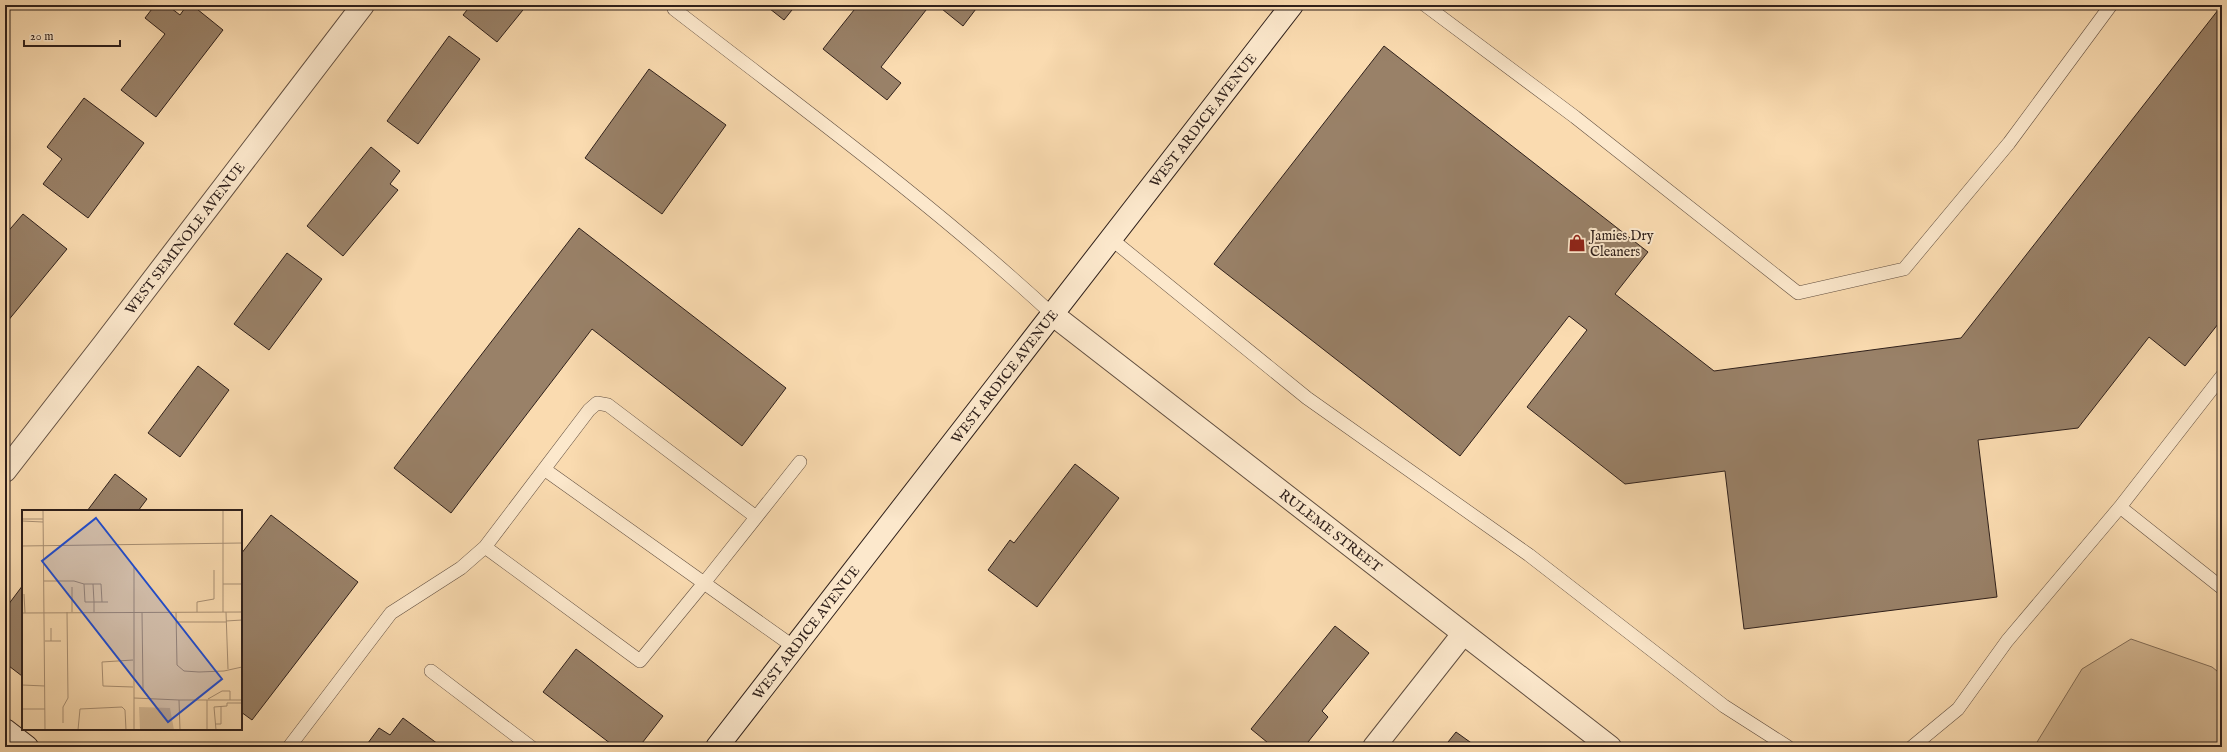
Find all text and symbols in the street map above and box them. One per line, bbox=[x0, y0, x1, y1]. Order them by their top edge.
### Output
scale bar bbox=[24, 22, 120, 48]
text: 20 m bbox=[30, 29, 53, 44]
street label: WEST ARDICE AVENUE bbox=[1146, 50, 1261, 191]
street label: WEST SEMINOLE AVENUE bbox=[121, 159, 250, 319]
place label: Jamies Dry Cleaners bbox=[1588, 227, 1654, 261]
shop icon: Jamies Dry Cleaners bbox=[1567, 233, 1587, 253]
street label: WEST ARDICE AVENUE bbox=[947, 306, 1063, 448]
street label: RULEME STREET bbox=[1275, 486, 1386, 577]
inset map bbox=[22, 510, 242, 730]
street label: WEST ARDICE AVENUE bbox=[749, 562, 864, 704]

